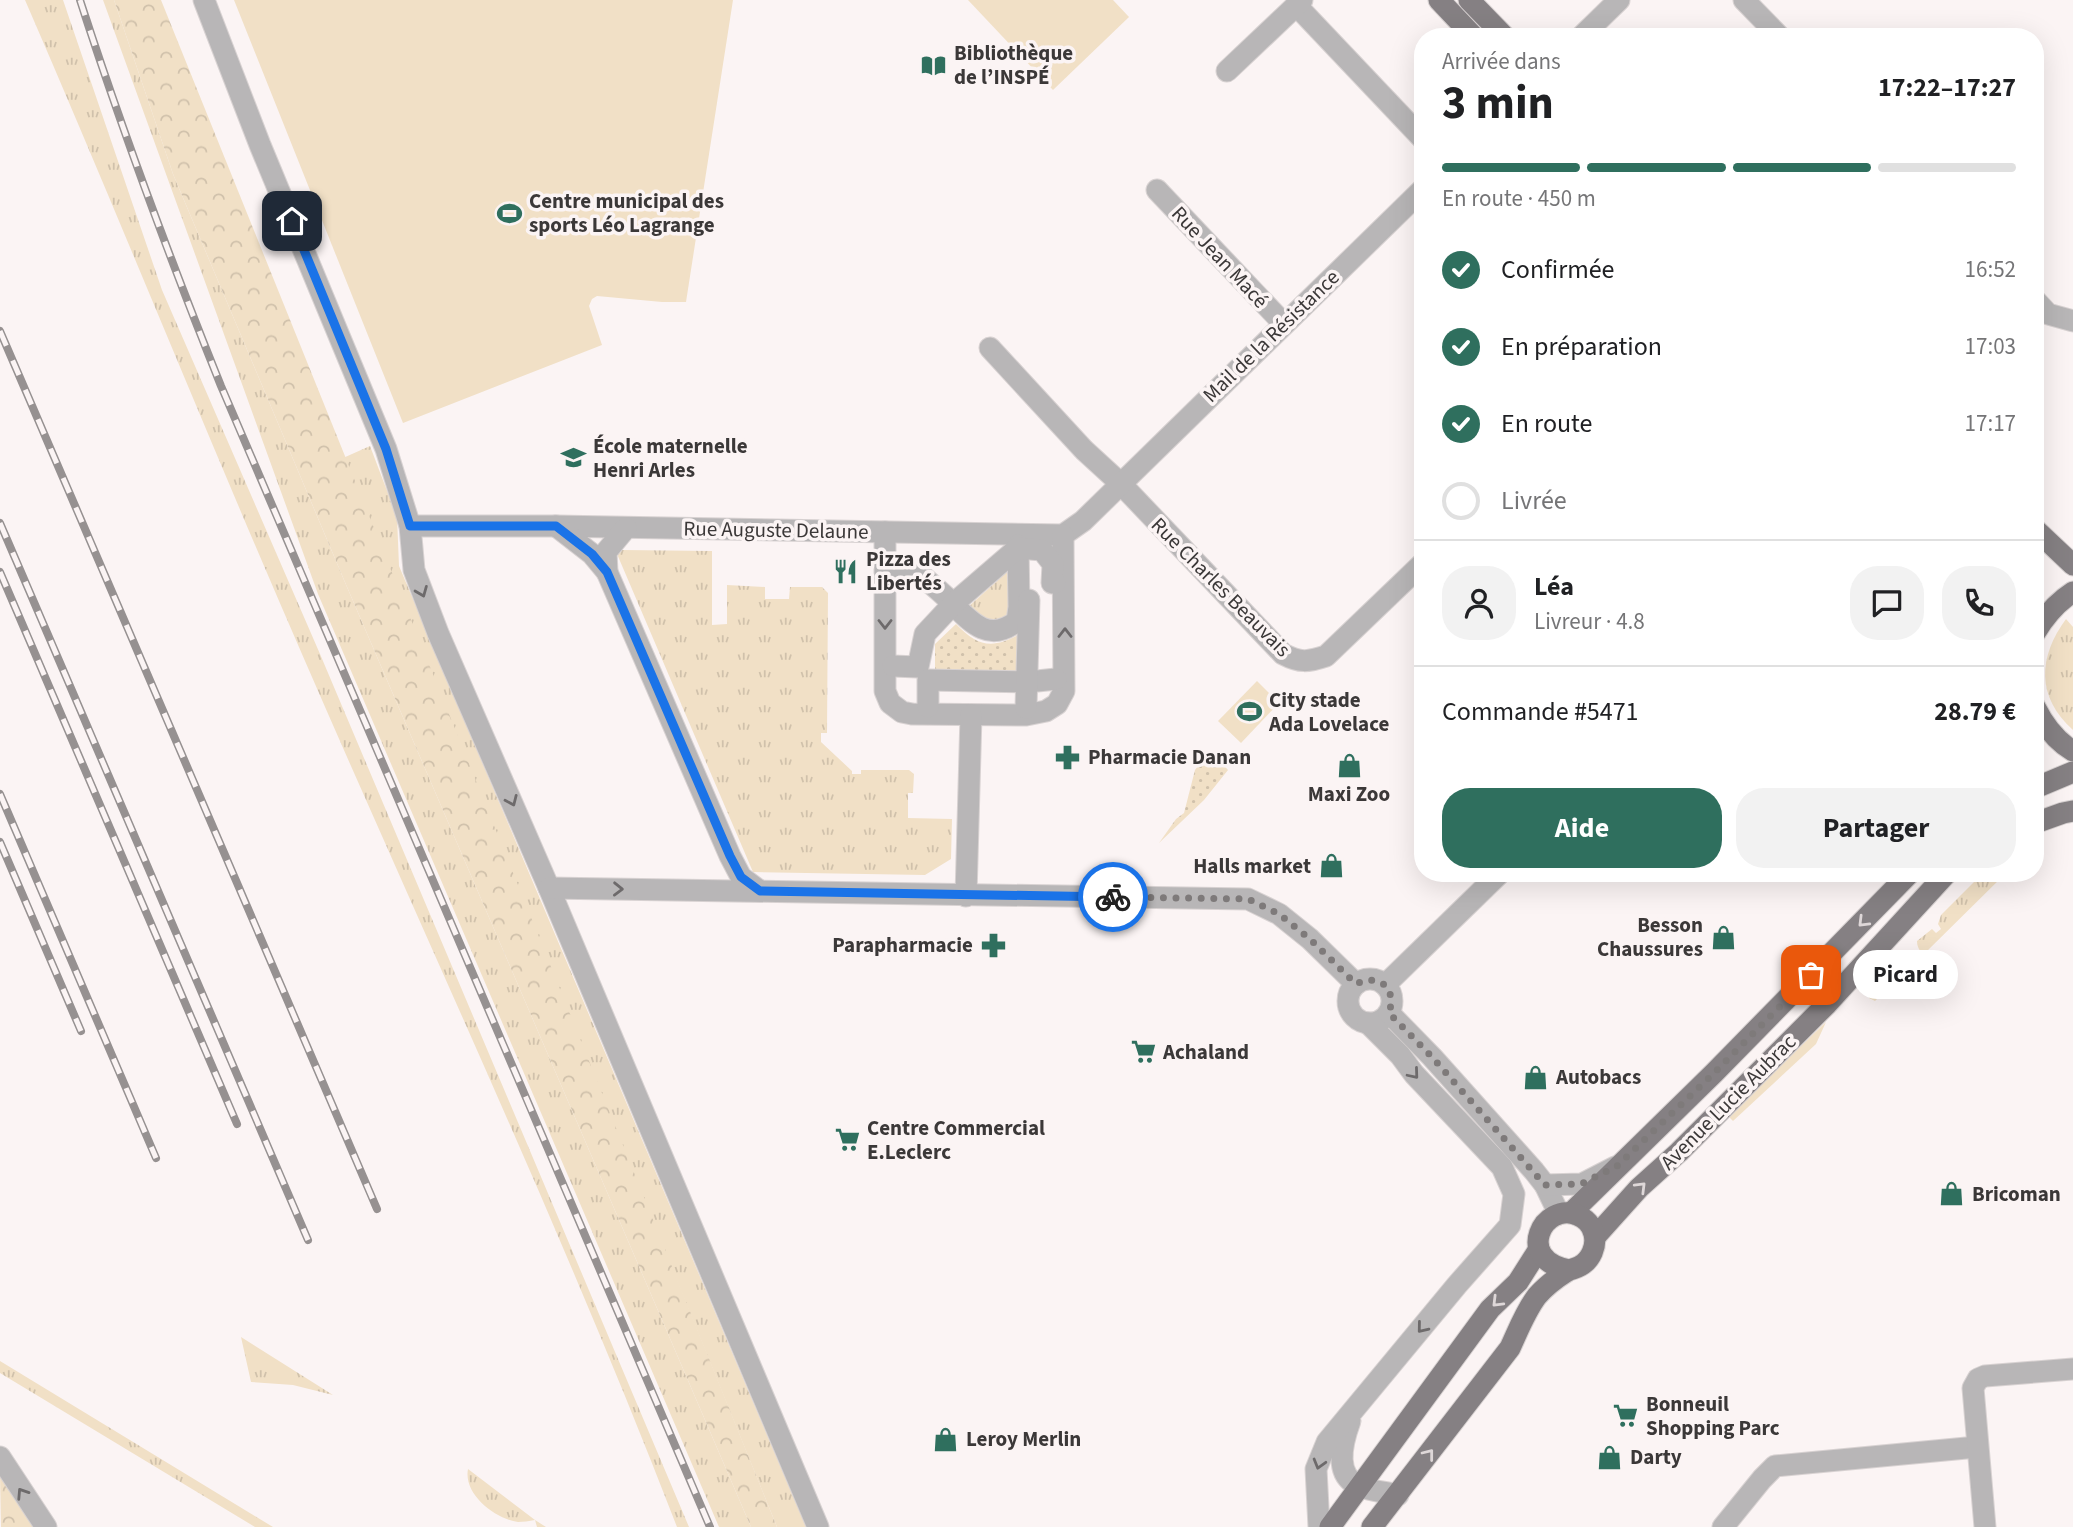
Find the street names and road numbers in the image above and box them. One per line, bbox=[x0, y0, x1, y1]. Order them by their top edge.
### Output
street label: Rue Jean Macé bbox=[1165, 199, 1275, 315]
street label: Mail de la Résistance bbox=[1196, 263, 1346, 409]
street label: Rue Charles Beauvais bbox=[1144, 510, 1298, 664]
street label: Rue Auguste Delaune bbox=[683, 513, 869, 547]
street label: Avenue Lucie Aubrac bbox=[1653, 1027, 1803, 1177]

